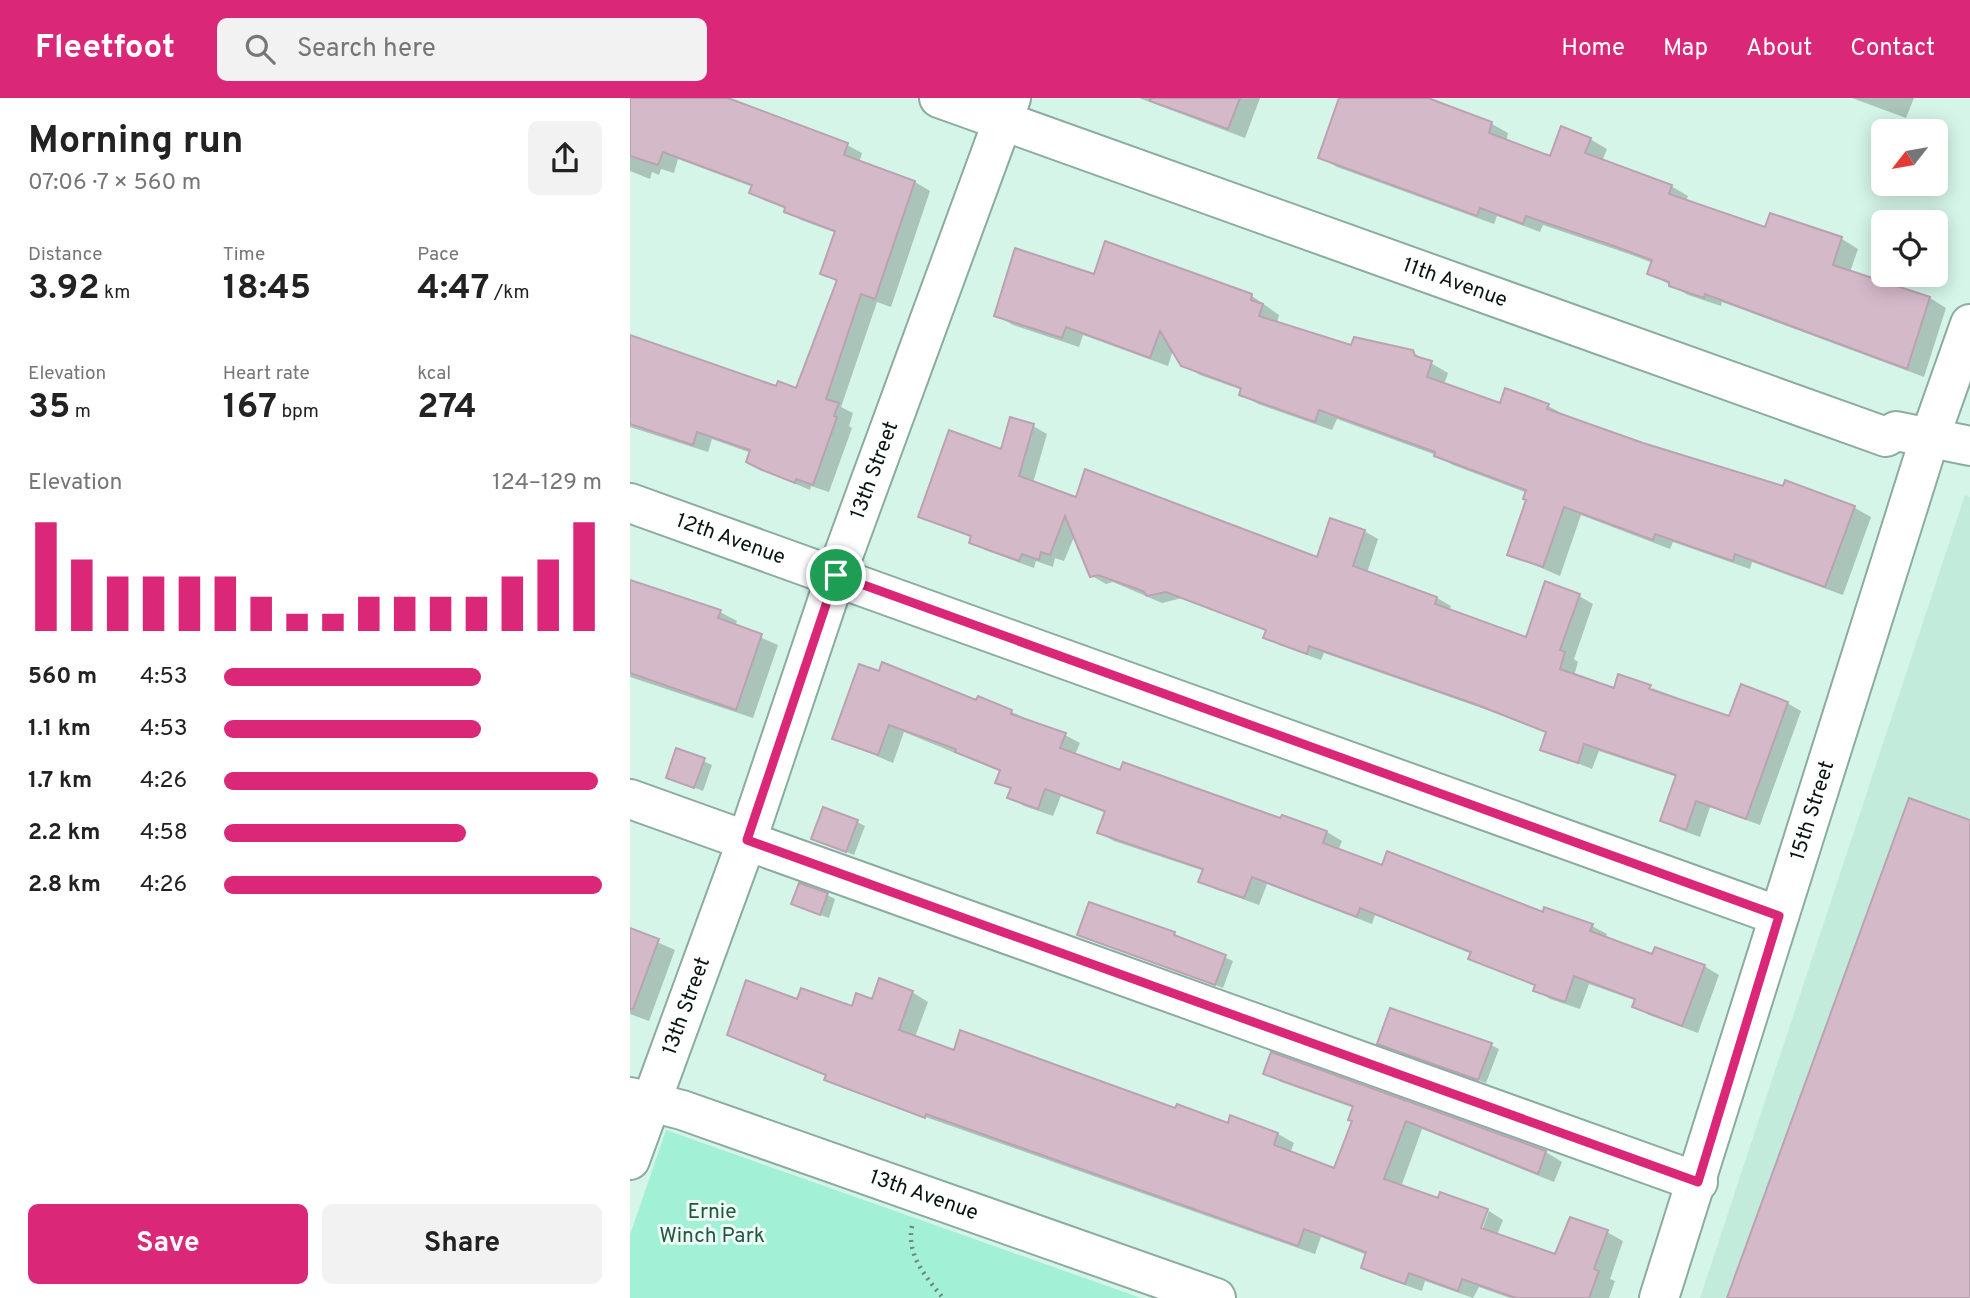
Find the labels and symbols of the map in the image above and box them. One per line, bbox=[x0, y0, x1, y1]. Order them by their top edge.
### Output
north arrow bbox=[1871, 119, 1948, 196]
street label: 11th Avenue bbox=[1399, 252, 1511, 314]
street label: 13th Street bbox=[844, 417, 905, 523]
street label: 12th Avenue bbox=[672, 507, 789, 571]
pin bbox=[806, 545, 866, 605]
street label: 15th Street bbox=[1784, 757, 1841, 864]
street label: 13th Street bbox=[656, 953, 717, 1059]
street label: 13th Avenue bbox=[866, 1164, 982, 1227]
park label: Ernie Winch Park bbox=[659, 1199, 765, 1250]

